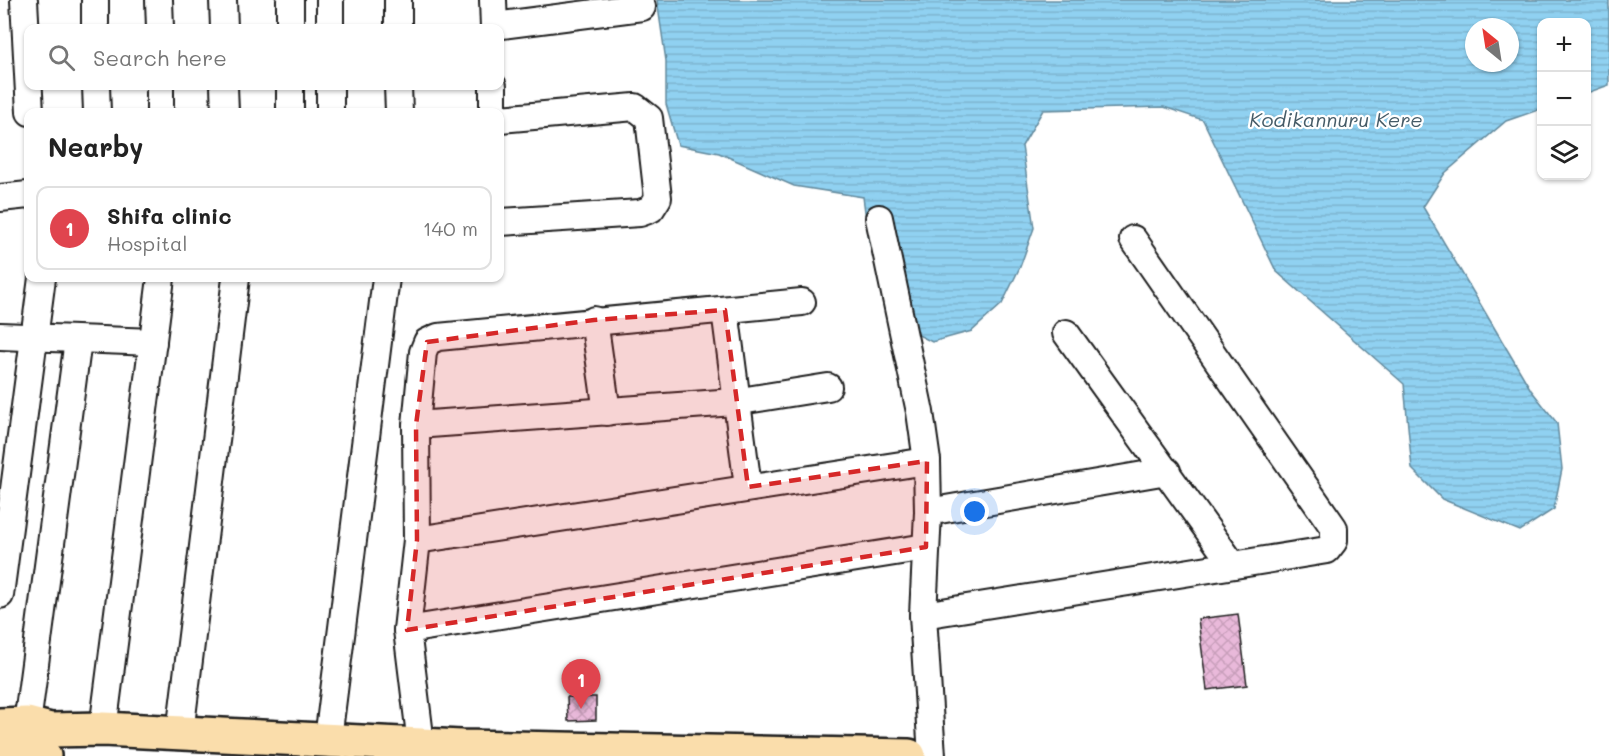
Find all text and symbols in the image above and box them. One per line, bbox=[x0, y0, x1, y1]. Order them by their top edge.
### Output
north arrow bbox=[1465, 18, 1519, 72]
map controls bbox=[1537, 18, 1591, 180]
button: + bbox=[1537, 18, 1591, 72]
search box bbox=[24, 24, 504, 90]
icon: search bbox=[45, 41, 78, 74]
text: Search here bbox=[93, 43, 227, 72]
button: − bbox=[1537, 72, 1591, 126]
water label: Kodikannuru Kere bbox=[1249, 106, 1423, 132]
button: layers bbox=[1537, 126, 1591, 180]
text: Nearby bbox=[48, 130, 143, 164]
text: Shifa clinic bbox=[107, 201, 232, 230]
text: 1 bbox=[65, 215, 74, 241]
text: 140 m bbox=[423, 215, 478, 241]
text: Hospital bbox=[107, 230, 188, 256]
your location bbox=[960, 497, 989, 526]
pin: 1 bbox=[562, 660, 600, 709]

